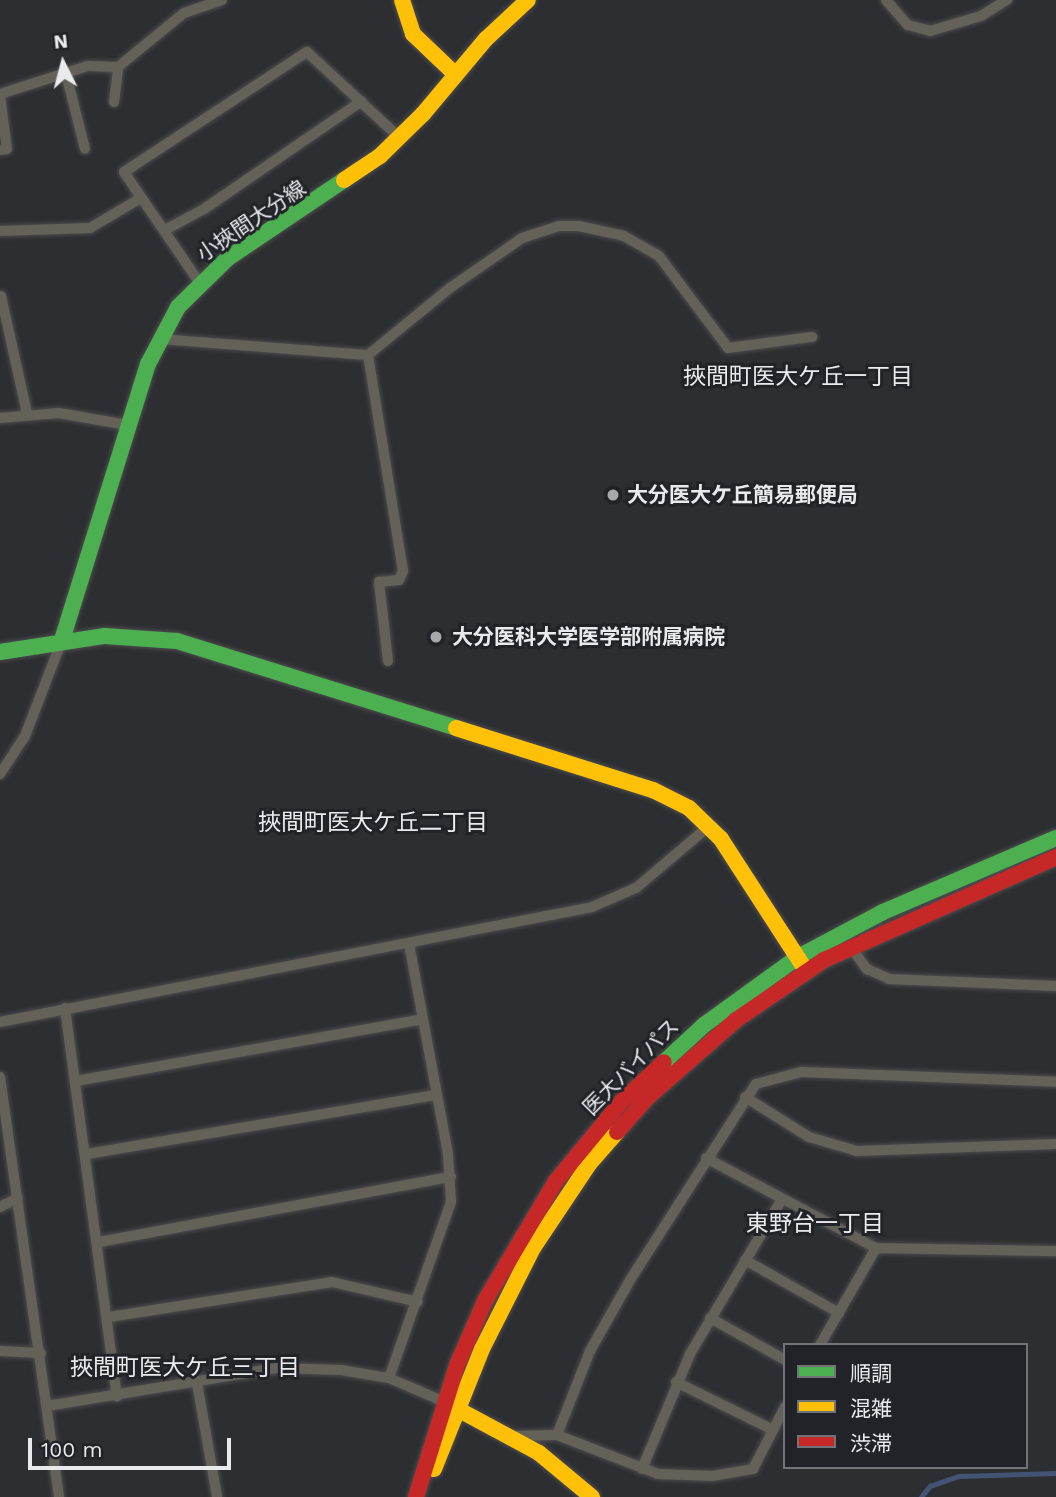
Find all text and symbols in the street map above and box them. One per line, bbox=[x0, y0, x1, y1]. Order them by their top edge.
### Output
north arrow bbox=[28, 28, 98, 98]
text: N bbox=[53, 29, 69, 54]
street label: 小挾間大分線 bbox=[192, 175, 310, 267]
district label: 挾間町医大ケ丘一丁目 bbox=[683, 363, 913, 391]
place label: 大分医大ケ丘簡易郵便局 bbox=[627, 482, 858, 508]
marker: 大分医大ケ丘簡易郵便局 bbox=[605, 487, 621, 503]
place label: 大分医科大学医学部附属病院 bbox=[452, 624, 725, 650]
marker: 大分医科大学医学部附属病院 bbox=[426, 627, 446, 647]
district label: 挾間町医大ケ丘二丁目 bbox=[258, 809, 488, 837]
street label: 医大バイパス bbox=[578, 1014, 684, 1120]
district label: 東野台一丁目 bbox=[746, 1210, 884, 1238]
legend bbox=[783, 1343, 1028, 1469]
district label: 挾間町医大ケ丘三丁目 bbox=[70, 1354, 300, 1382]
text: 順調 bbox=[850, 1361, 892, 1386]
text: 混雑 bbox=[850, 1396, 892, 1421]
scale bar bbox=[32, 1424, 234, 1468]
text: 渋滞 bbox=[850, 1431, 892, 1456]
text: 100 m bbox=[41, 1437, 103, 1462]

